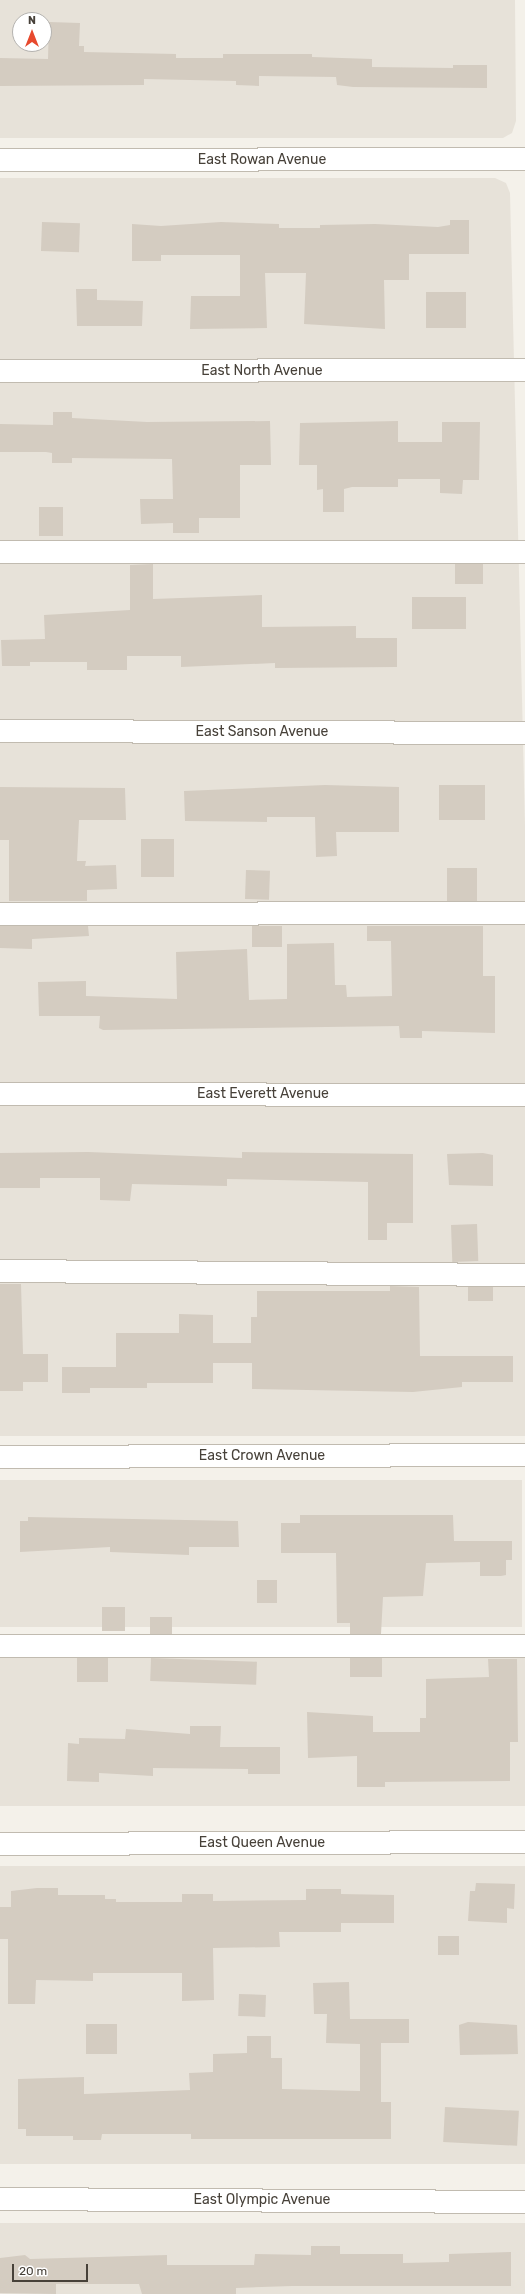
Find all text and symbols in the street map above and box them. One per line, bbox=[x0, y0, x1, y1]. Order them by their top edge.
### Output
north arrow bbox=[12, 12, 52, 52]
text: N bbox=[28, 14, 36, 27]
street label: East Rowan Avenue bbox=[198, 152, 326, 168]
street label: East North Avenue bbox=[201, 363, 323, 379]
street label: East Sanson Avenue bbox=[195, 724, 329, 740]
street label: East Everett Avenue bbox=[197, 1086, 329, 1102]
street label: East Crown Avenue bbox=[199, 1448, 325, 1464]
street label: East Queen Avenue bbox=[199, 1835, 325, 1851]
street label: East Olympic Avenue bbox=[193, 2192, 331, 2208]
scale bar bbox=[14, 2256, 90, 2282]
text: 20 m bbox=[19, 2264, 47, 2278]

